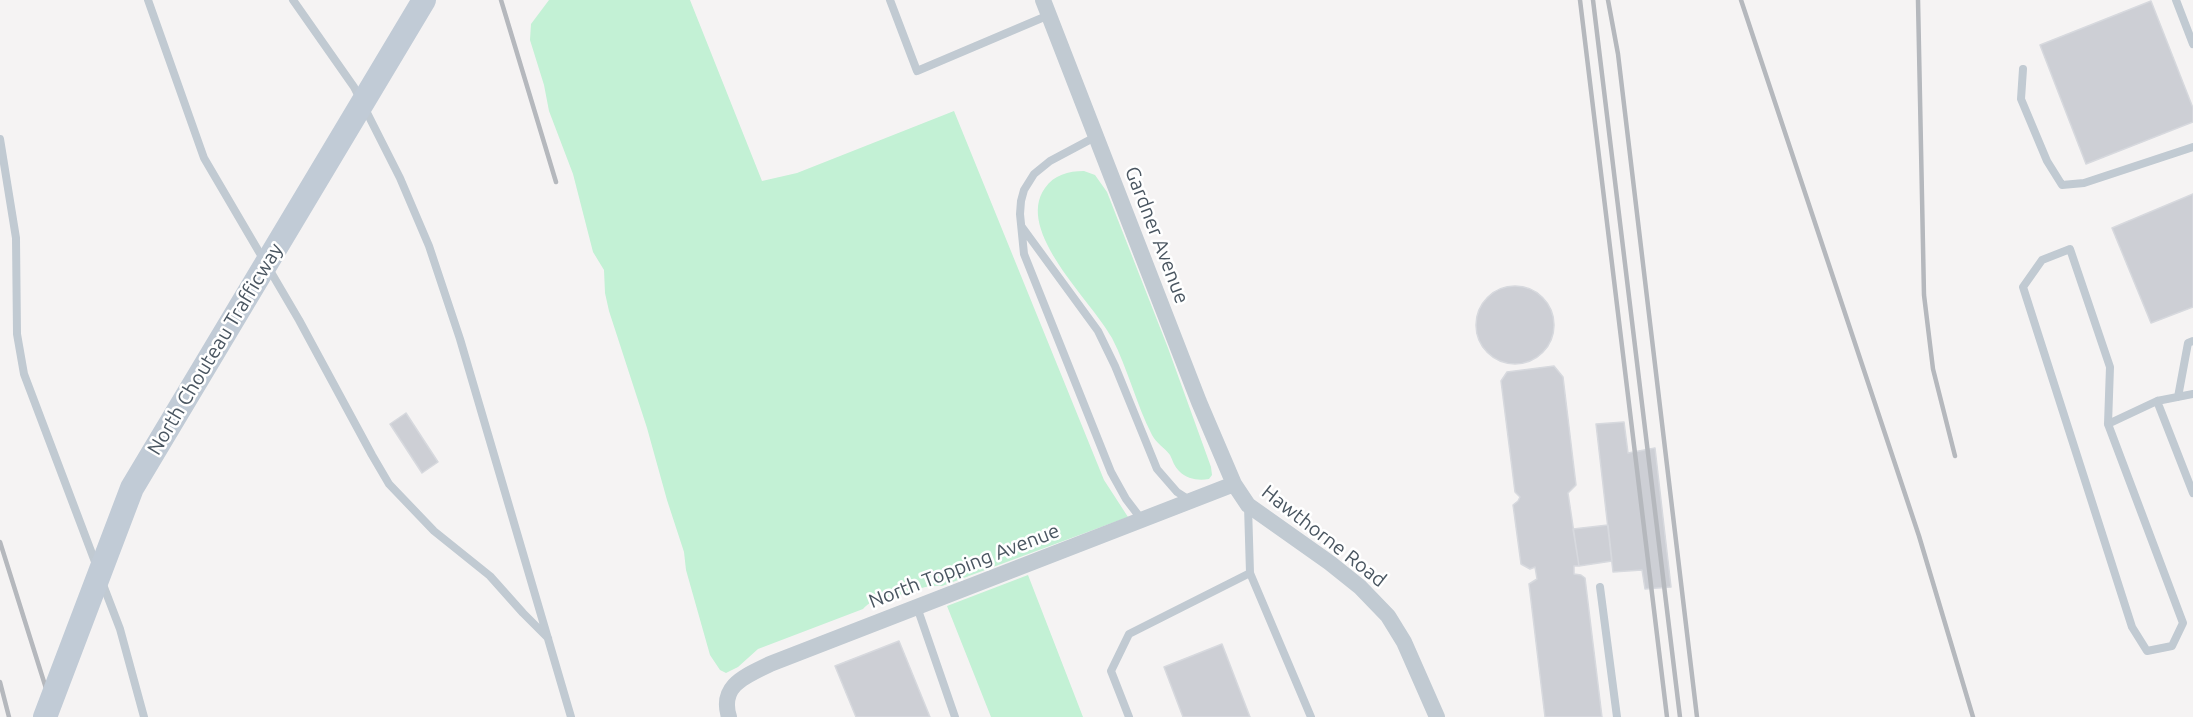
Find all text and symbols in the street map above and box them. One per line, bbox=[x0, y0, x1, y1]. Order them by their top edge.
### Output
street label: Gardner Avenue bbox=[1120, 163, 1194, 307]
street label: North Chouteau Trafficway bbox=[142, 239, 288, 459]
street label: Hawthorne Road bbox=[1257, 480, 1391, 592]
street label: North Topping Avenue bbox=[865, 519, 1063, 613]

